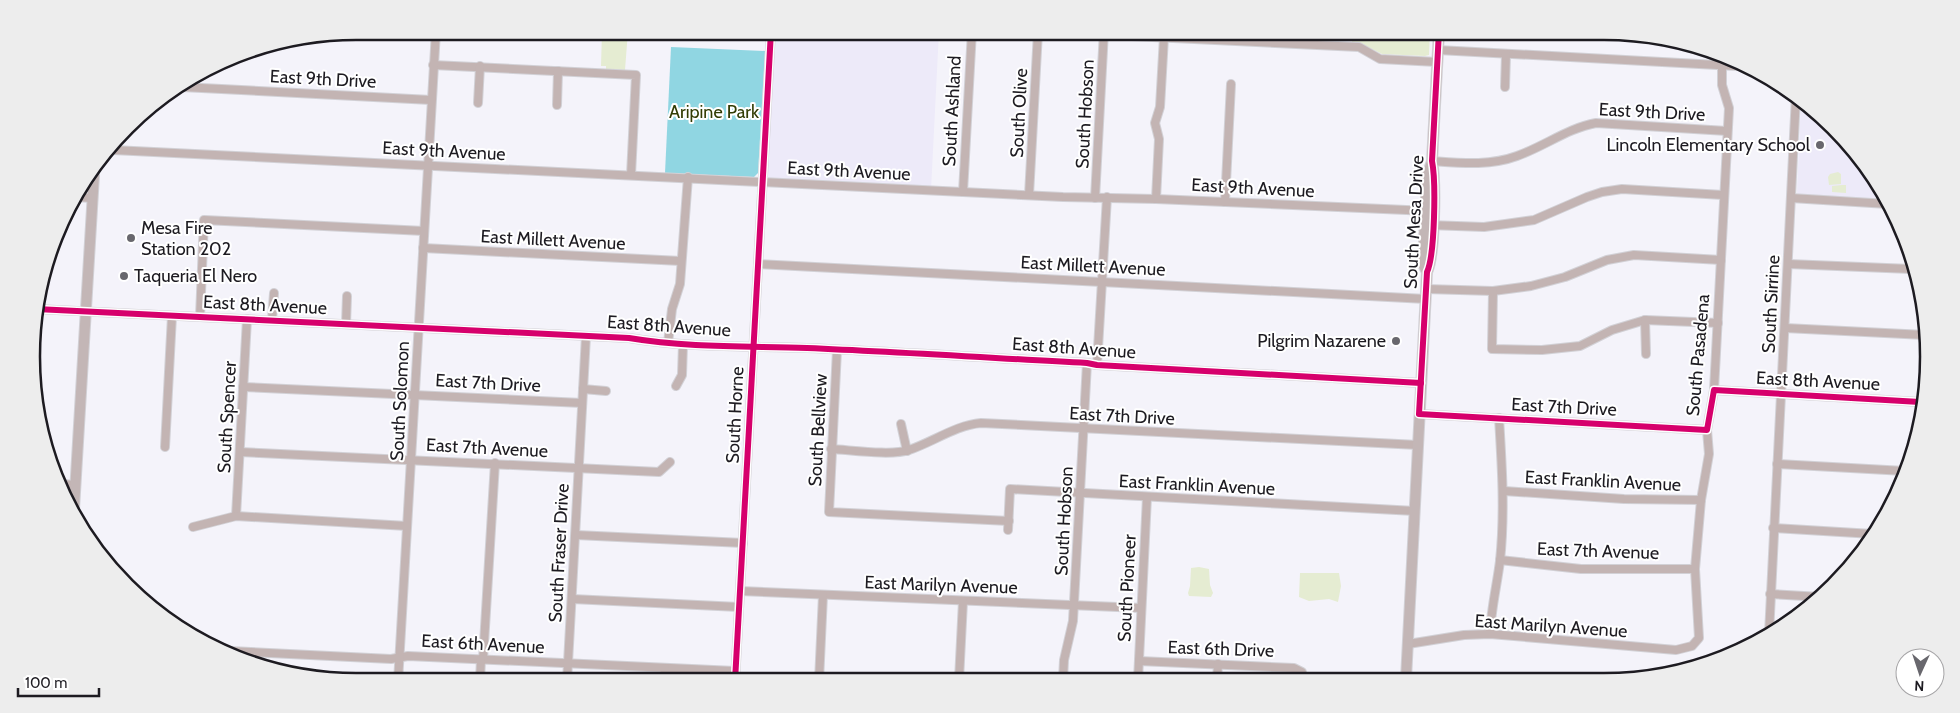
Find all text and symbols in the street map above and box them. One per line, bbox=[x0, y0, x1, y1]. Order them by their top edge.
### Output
street label: South Ashland bbox=[938, 55, 966, 167]
street label: South Hobson bbox=[1071, 59, 1099, 169]
street label: East 9th Drive bbox=[269, 65, 377, 93]
street label: South Olive bbox=[1006, 68, 1032, 158]
street label: East 9th Drive bbox=[1598, 98, 1706, 126]
park label: Aripine Park bbox=[669, 101, 760, 123]
place label: Lincoln Elementary School bbox=[1607, 134, 1811, 156]
street label: East 9th Avenue bbox=[382, 137, 506, 165]
marker: Lincoln Elementary School bbox=[1814, 139, 1826, 151]
street label: South Mesa Drive bbox=[1400, 155, 1428, 289]
street label: East 9th Avenue bbox=[787, 157, 911, 185]
street label: East 9th Avenue bbox=[1191, 174, 1315, 202]
place label: Mesa Fire Station 202 bbox=[141, 217, 231, 260]
street label: East Millett Avenue bbox=[480, 225, 626, 255]
marker: Mesa Fire Station 202 bbox=[125, 232, 137, 244]
street label: East Millett Avenue bbox=[1020, 251, 1166, 281]
street label: South Sirrine bbox=[1757, 254, 1785, 354]
place label: Taqueria El Nero bbox=[134, 265, 257, 287]
marker: Taqueria El Nero bbox=[118, 270, 130, 282]
street label: East 8th Avenue bbox=[202, 291, 328, 319]
street label: South Pasadena bbox=[1682, 293, 1714, 417]
street label: East 8th Avenue bbox=[606, 311, 732, 341]
place label: Pilgrim Nazarene bbox=[1257, 330, 1386, 352]
street label: East 8th Avenue bbox=[1011, 333, 1137, 363]
marker: Pilgrim Nazarene bbox=[1390, 335, 1402, 347]
street label: South Solomon bbox=[386, 341, 414, 461]
street label: South Spencer bbox=[213, 360, 241, 474]
street label: South Horne bbox=[721, 366, 749, 464]
street label: East 8th Avenue bbox=[1755, 367, 1881, 395]
street label: East 7th Drive bbox=[435, 369, 541, 397]
street label: South Bellview bbox=[804, 373, 832, 487]
street label: East 7th Drive bbox=[1511, 393, 1617, 421]
street label: East 7th Drive bbox=[1069, 402, 1175, 430]
street label: East 7th Avenue bbox=[425, 434, 549, 462]
street label: South Hobson bbox=[1050, 466, 1078, 576]
street label: East Franklin Avenue bbox=[1524, 466, 1682, 496]
street label: East Franklin Avenue bbox=[1118, 470, 1276, 500]
street label: South Fraser Drive bbox=[544, 483, 574, 623]
street label: South Pioneer bbox=[1113, 533, 1141, 642]
street label: East 7th Avenue bbox=[1537, 538, 1659, 564]
street label: East Marilyn Avenue bbox=[864, 571, 1018, 599]
street label: East Marilyn Avenue bbox=[1474, 610, 1628, 642]
street label: East 6th Avenue bbox=[421, 630, 545, 658]
street label: East 6th Drive bbox=[1167, 636, 1275, 662]
north arrow bbox=[1895, 648, 1945, 698]
scale bar bbox=[18, 666, 99, 698]
text: 100 m bbox=[25, 674, 67, 692]
text: N bbox=[1914, 677, 1925, 695]

